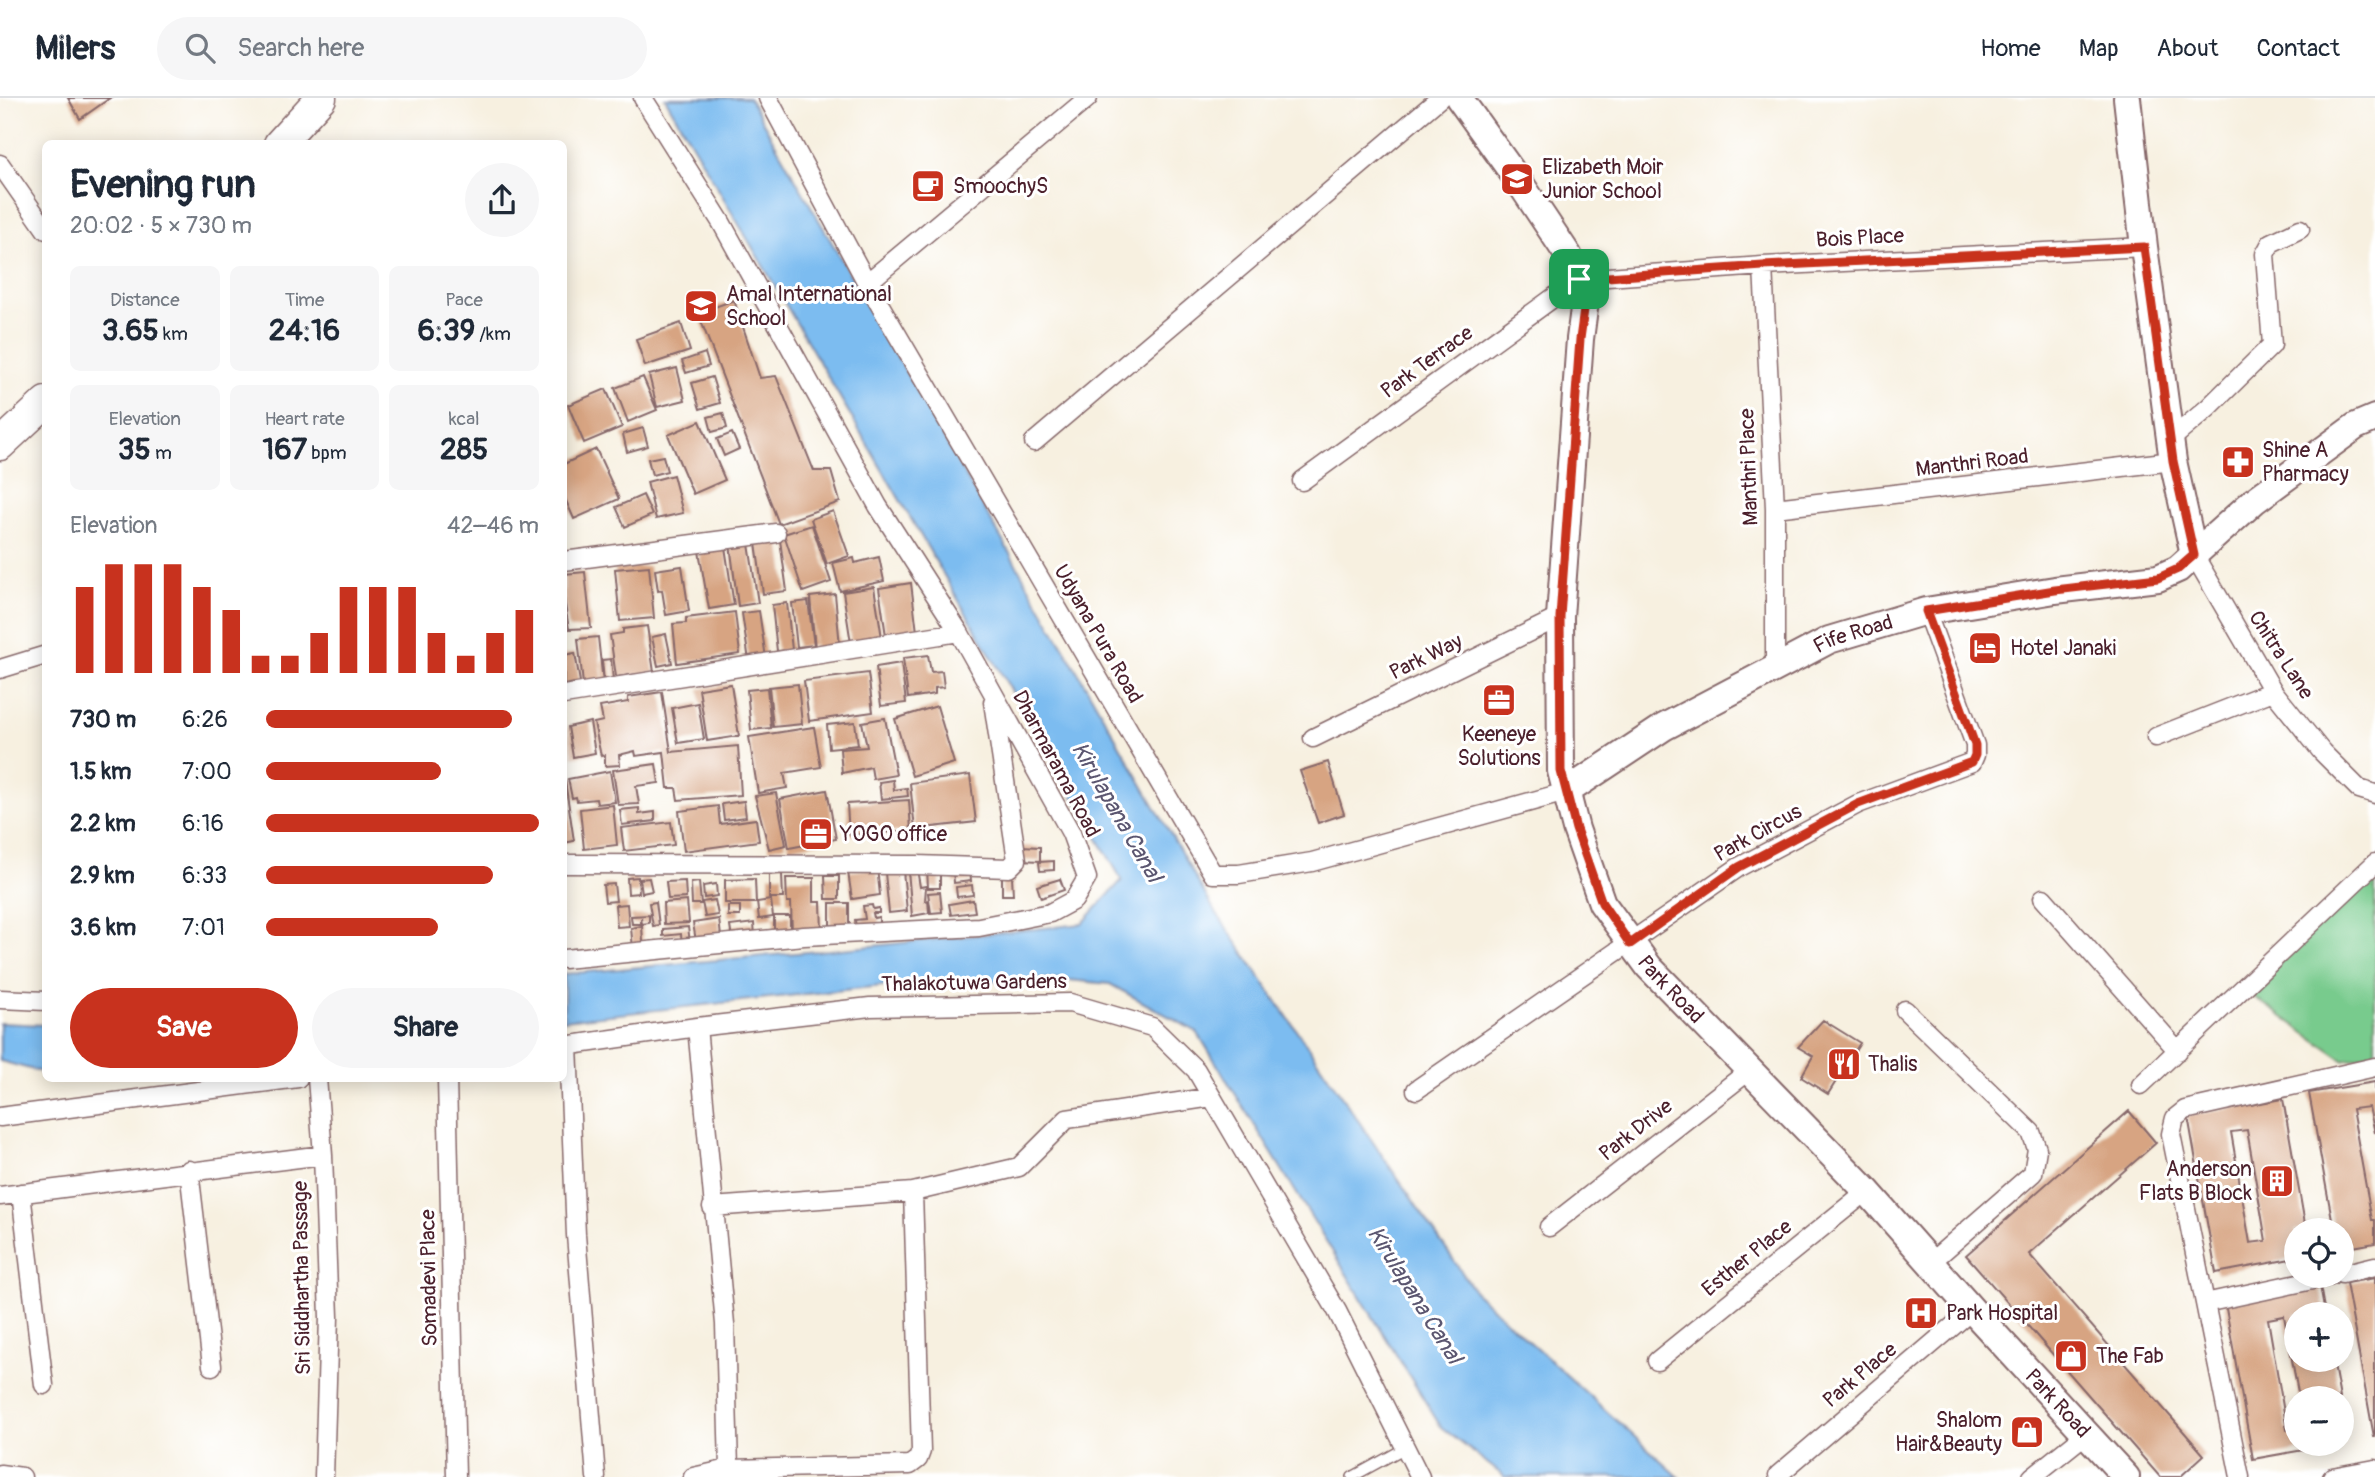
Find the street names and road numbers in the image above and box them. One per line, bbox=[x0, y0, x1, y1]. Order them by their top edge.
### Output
street label: Bois Place bbox=[1815, 222, 1905, 254]
street label: Park Terrace bbox=[1375, 319, 1479, 405]
street label: Manthri Place bbox=[1733, 407, 1765, 526]
street label: Manthri Road bbox=[1914, 443, 2030, 483]
street label: Udyana Pura Road bbox=[1047, 560, 1149, 708]
street label: Chitra Lane bbox=[2242, 606, 2320, 705]
street label: Fife Road bbox=[1808, 608, 1896, 659]
street label: Park Way bbox=[1385, 628, 1467, 686]
street label: Dharmarama Road bbox=[1006, 686, 1106, 842]
street label: Park Circus bbox=[1709, 798, 1807, 868]
street label: Park Road bbox=[1631, 950, 1710, 1029]
street label: Thalakotuwa Gardens bbox=[881, 968, 1068, 998]
street label: Park Drive bbox=[1594, 1092, 1679, 1167]
street label: Sri Siddhartha Passage bbox=[287, 1180, 317, 1375]
street label: Somadevi Place bbox=[414, 1208, 444, 1347]
street label: Esther Place bbox=[1696, 1213, 1798, 1303]
street label: Park Place bbox=[1817, 1336, 1903, 1414]
street label: Park Road bbox=[2019, 1363, 2097, 1444]

